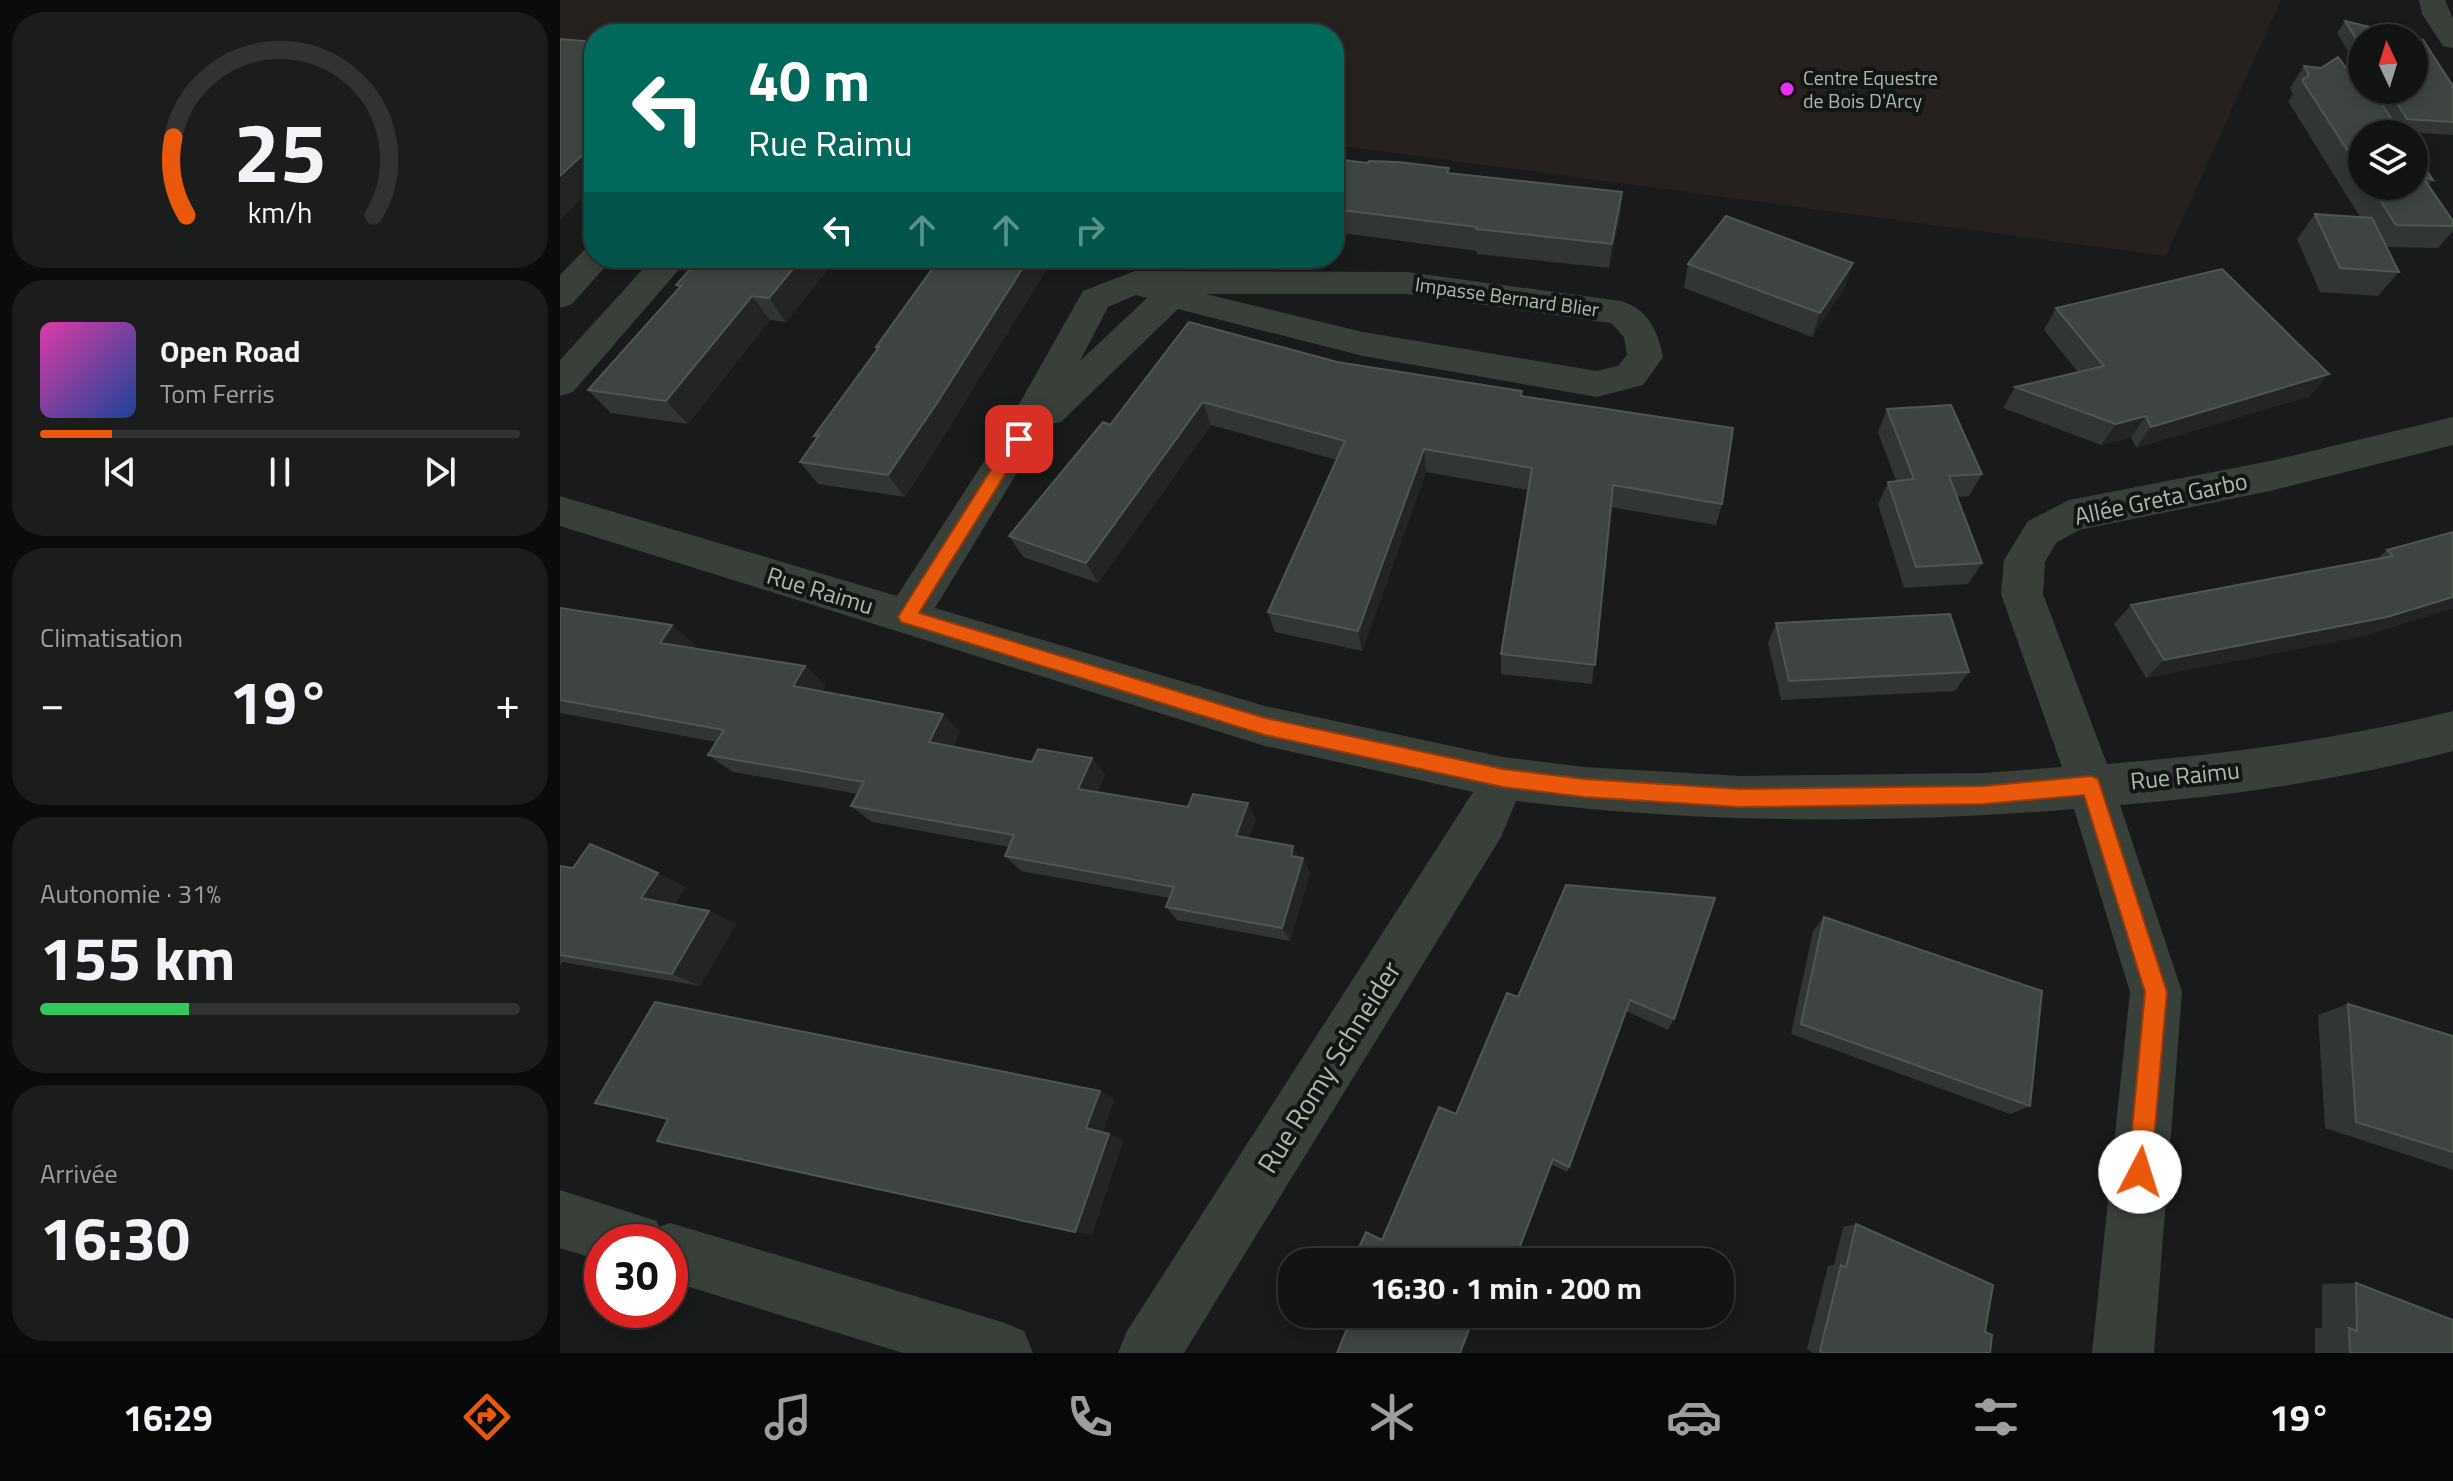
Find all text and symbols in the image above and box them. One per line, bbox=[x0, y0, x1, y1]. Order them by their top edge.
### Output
north arrow bbox=[2348, 24, 2428, 104]
map controls bbox=[2348, 24, 2428, 200]
text: 40 m bbox=[748, 38, 870, 123]
icon: left bbox=[616, 56, 720, 160]
place label: Centre Equestre de Bois D'Arcy bbox=[1803, 62, 1938, 116]
marker: Centre Equestre de Bois D'Arcy bbox=[1778, 80, 1796, 98]
text: 25 bbox=[233, 88, 327, 214]
text: Rue Raimu bbox=[748, 115, 913, 170]
button: layers bbox=[2348, 120, 2428, 200]
text: km/h bbox=[248, 191, 312, 234]
icon: left bbox=[816, 208, 860, 252]
icon: ahead bbox=[900, 208, 944, 252]
icon: ahead bbox=[984, 208, 1028, 252]
icon: right bbox=[1068, 208, 1112, 252]
street label: Impasse Bernard Blier bbox=[1413, 268, 1601, 325]
text: Open Road bbox=[160, 328, 301, 374]
text: Tom Ferris bbox=[160, 374, 275, 413]
pin bbox=[985, 405, 1053, 473]
icon: arrive bbox=[997, 417, 1041, 461]
icon: previous bbox=[98, 450, 142, 494]
icon: pause bbox=[258, 450, 302, 494]
icon: next bbox=[418, 450, 462, 494]
street label: Allée Greta Garbo bbox=[2071, 462, 2251, 534]
street label: Rue Raimu bbox=[763, 557, 878, 623]
text: Climatisation bbox=[40, 618, 183, 657]
text: 19° bbox=[230, 656, 330, 747]
text: − bbox=[40, 669, 65, 736]
text: + bbox=[495, 669, 520, 736]
street label: Rue Raimu bbox=[2128, 751, 2241, 799]
text: Autonomie · 31% bbox=[40, 874, 221, 913]
text: 155 km bbox=[40, 912, 235, 1003]
street label: Rue Romy Schneider bbox=[1246, 952, 1411, 1181]
position arrow bbox=[2098, 1130, 2182, 1214]
text: Arrivée bbox=[40, 1154, 118, 1193]
text: 16:30 bbox=[40, 1192, 190, 1283]
speed limit sign: 30 bbox=[584, 1224, 688, 1328]
text: 16:30 · 1 min · 200 m bbox=[1370, 1265, 1642, 1311]
icon: directions bbox=[459, 1389, 515, 1445]
icon: music bbox=[760, 1389, 816, 1445]
icon: phone bbox=[1062, 1389, 1118, 1445]
icon: climate bbox=[1364, 1389, 1420, 1445]
icon: car bbox=[1666, 1389, 1722, 1445]
icon: filters bbox=[1968, 1389, 2024, 1445]
text: 16:29 bbox=[123, 1390, 213, 1445]
text: 19° bbox=[2270, 1390, 2330, 1445]

